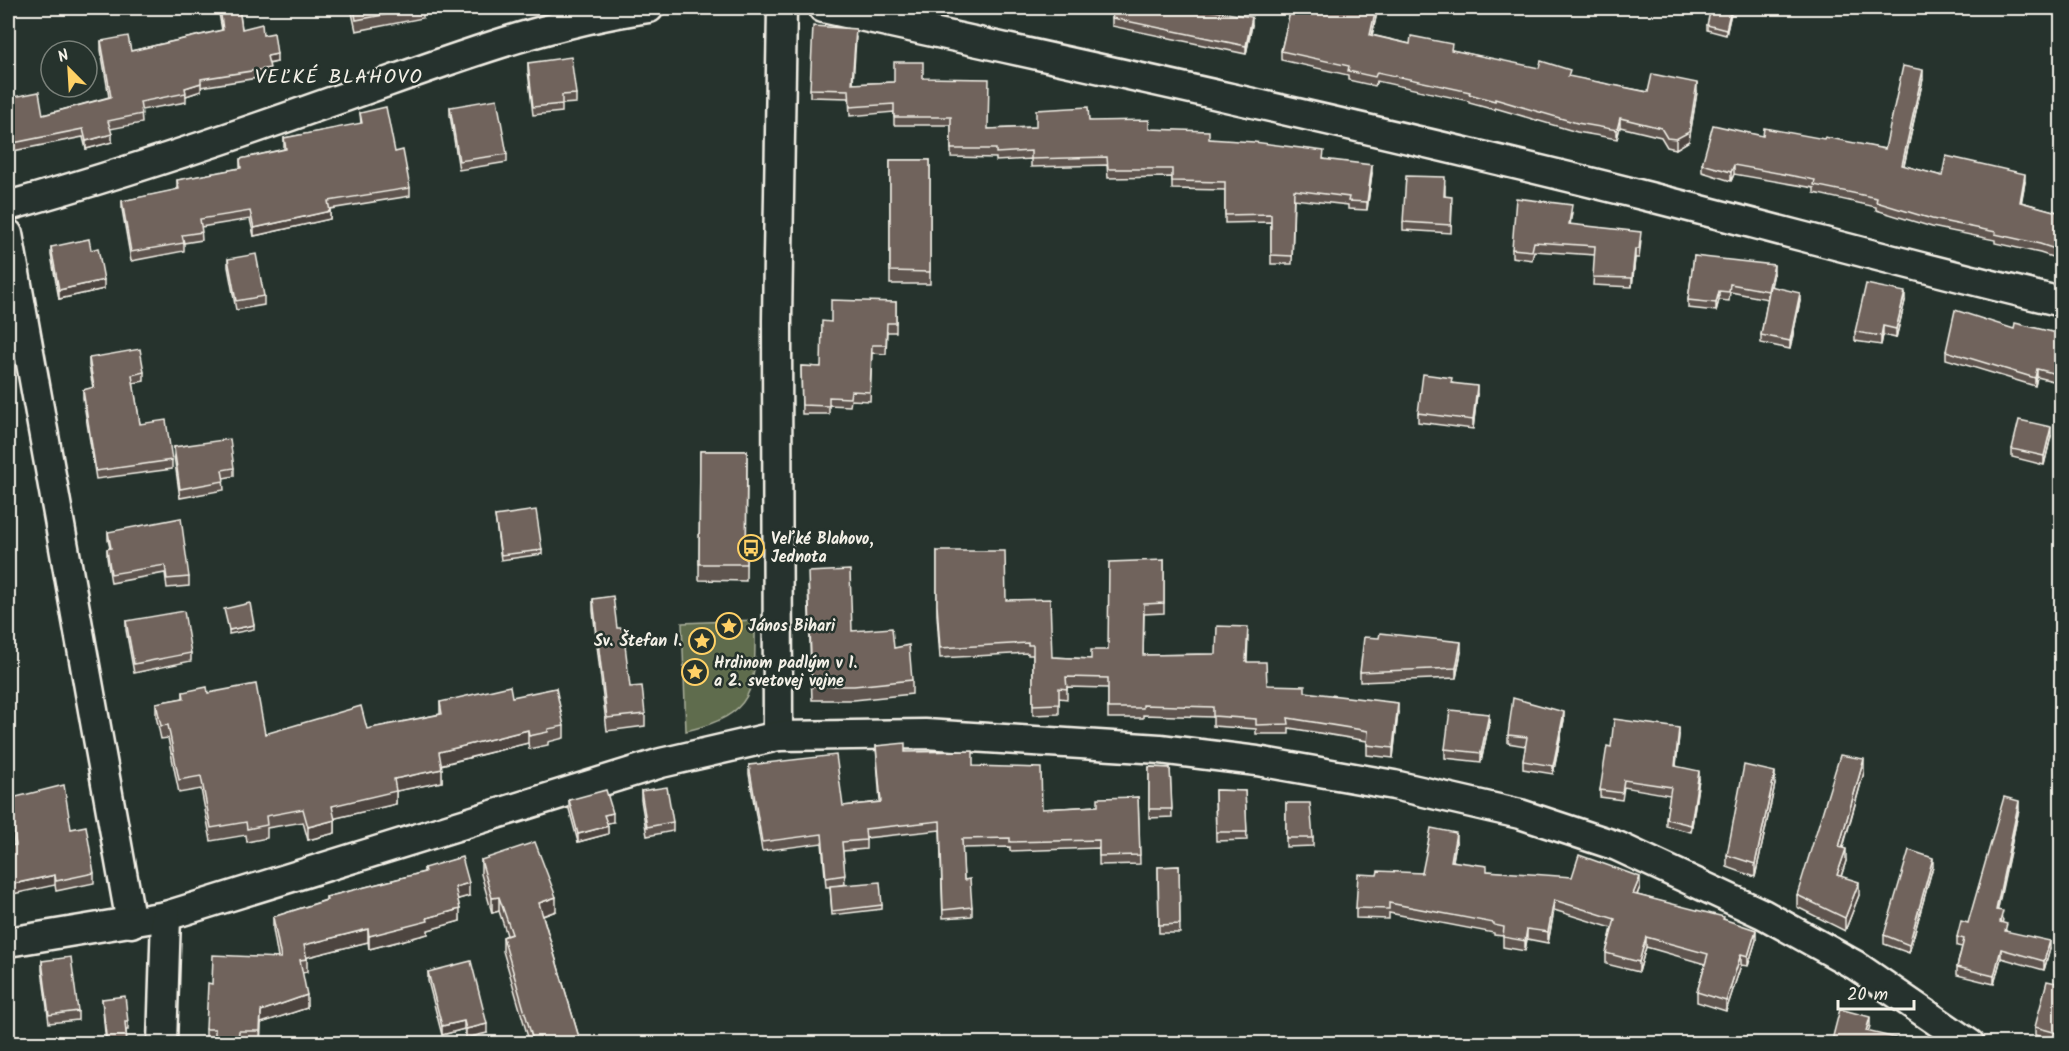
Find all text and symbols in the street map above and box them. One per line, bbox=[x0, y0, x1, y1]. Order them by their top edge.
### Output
north arrow bbox=[39, 39, 99, 99]
text: N bbox=[54, 43, 73, 70]
district label: VEĽKÉ BLAHOVO bbox=[255, 62, 423, 94]
place label: Veľké Blahovo, Jednota bbox=[771, 527, 874, 570]
bus stop icon: Veľké Blahovo, Jednota bbox=[736, 533, 766, 563]
place icon: János Bihari bbox=[714, 611, 744, 641]
place label: János Bihari bbox=[748, 614, 836, 639]
place icon: Sv. Štefan I. bbox=[687, 626, 717, 656]
place label: Sv. Štefan I. bbox=[594, 629, 682, 654]
place label: Hrdinom padlým v 1. a 2. svetovej vojne bbox=[714, 651, 857, 694]
place icon: Hrdinom padlým v 1. a 2. svetovej vojne bbox=[680, 657, 710, 687]
scale bar bbox=[1838, 973, 1914, 1011]
text: 20 m bbox=[1847, 981, 1888, 1010]

